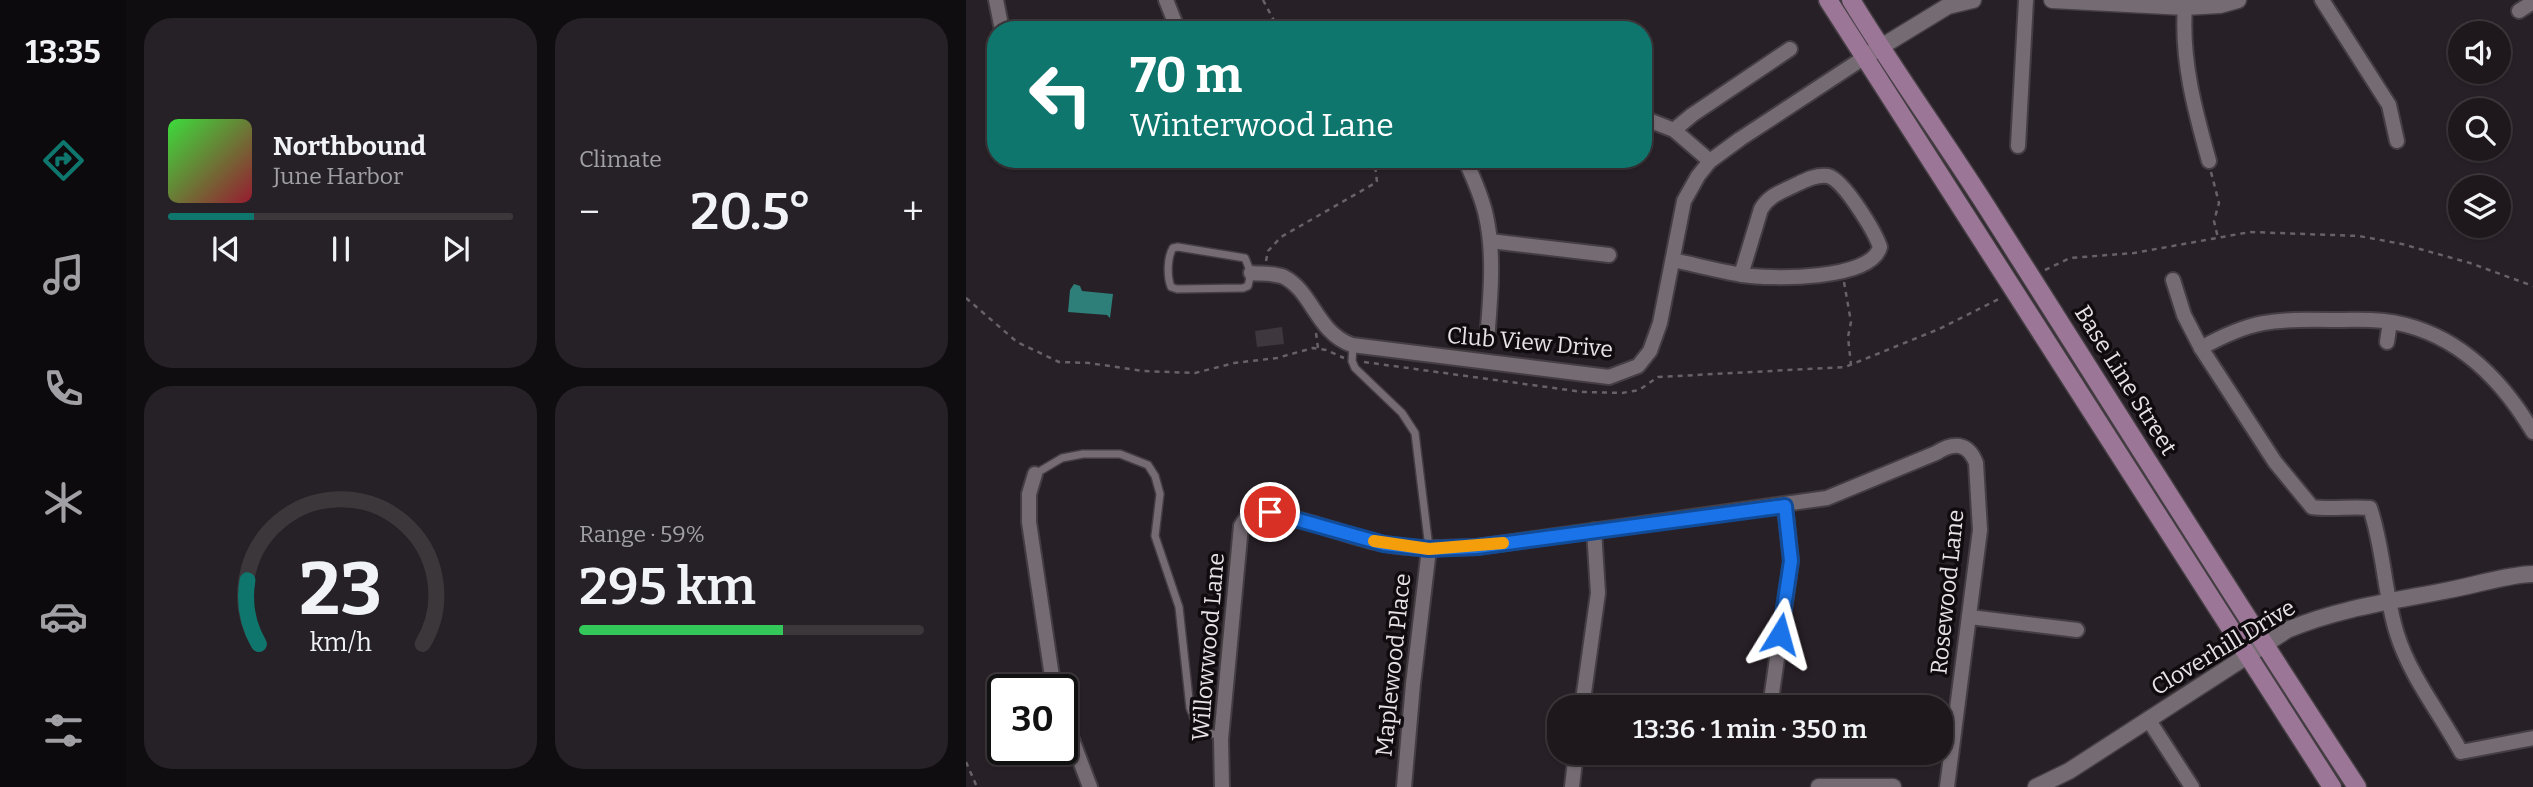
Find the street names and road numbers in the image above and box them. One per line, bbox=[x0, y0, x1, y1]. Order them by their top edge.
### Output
street label: Base Line Street bbox=[2069, 300, 2183, 460]
street label: Club View Drive bbox=[1446, 321, 1614, 363]
street label: Rosewood Lane bbox=[1924, 508, 1970, 676]
street label: Willowwood Lane bbox=[1186, 552, 1230, 742]
street label: Maplewood Place bbox=[1369, 572, 1417, 758]
street label: Cloverhill Drive bbox=[2146, 593, 2300, 701]

